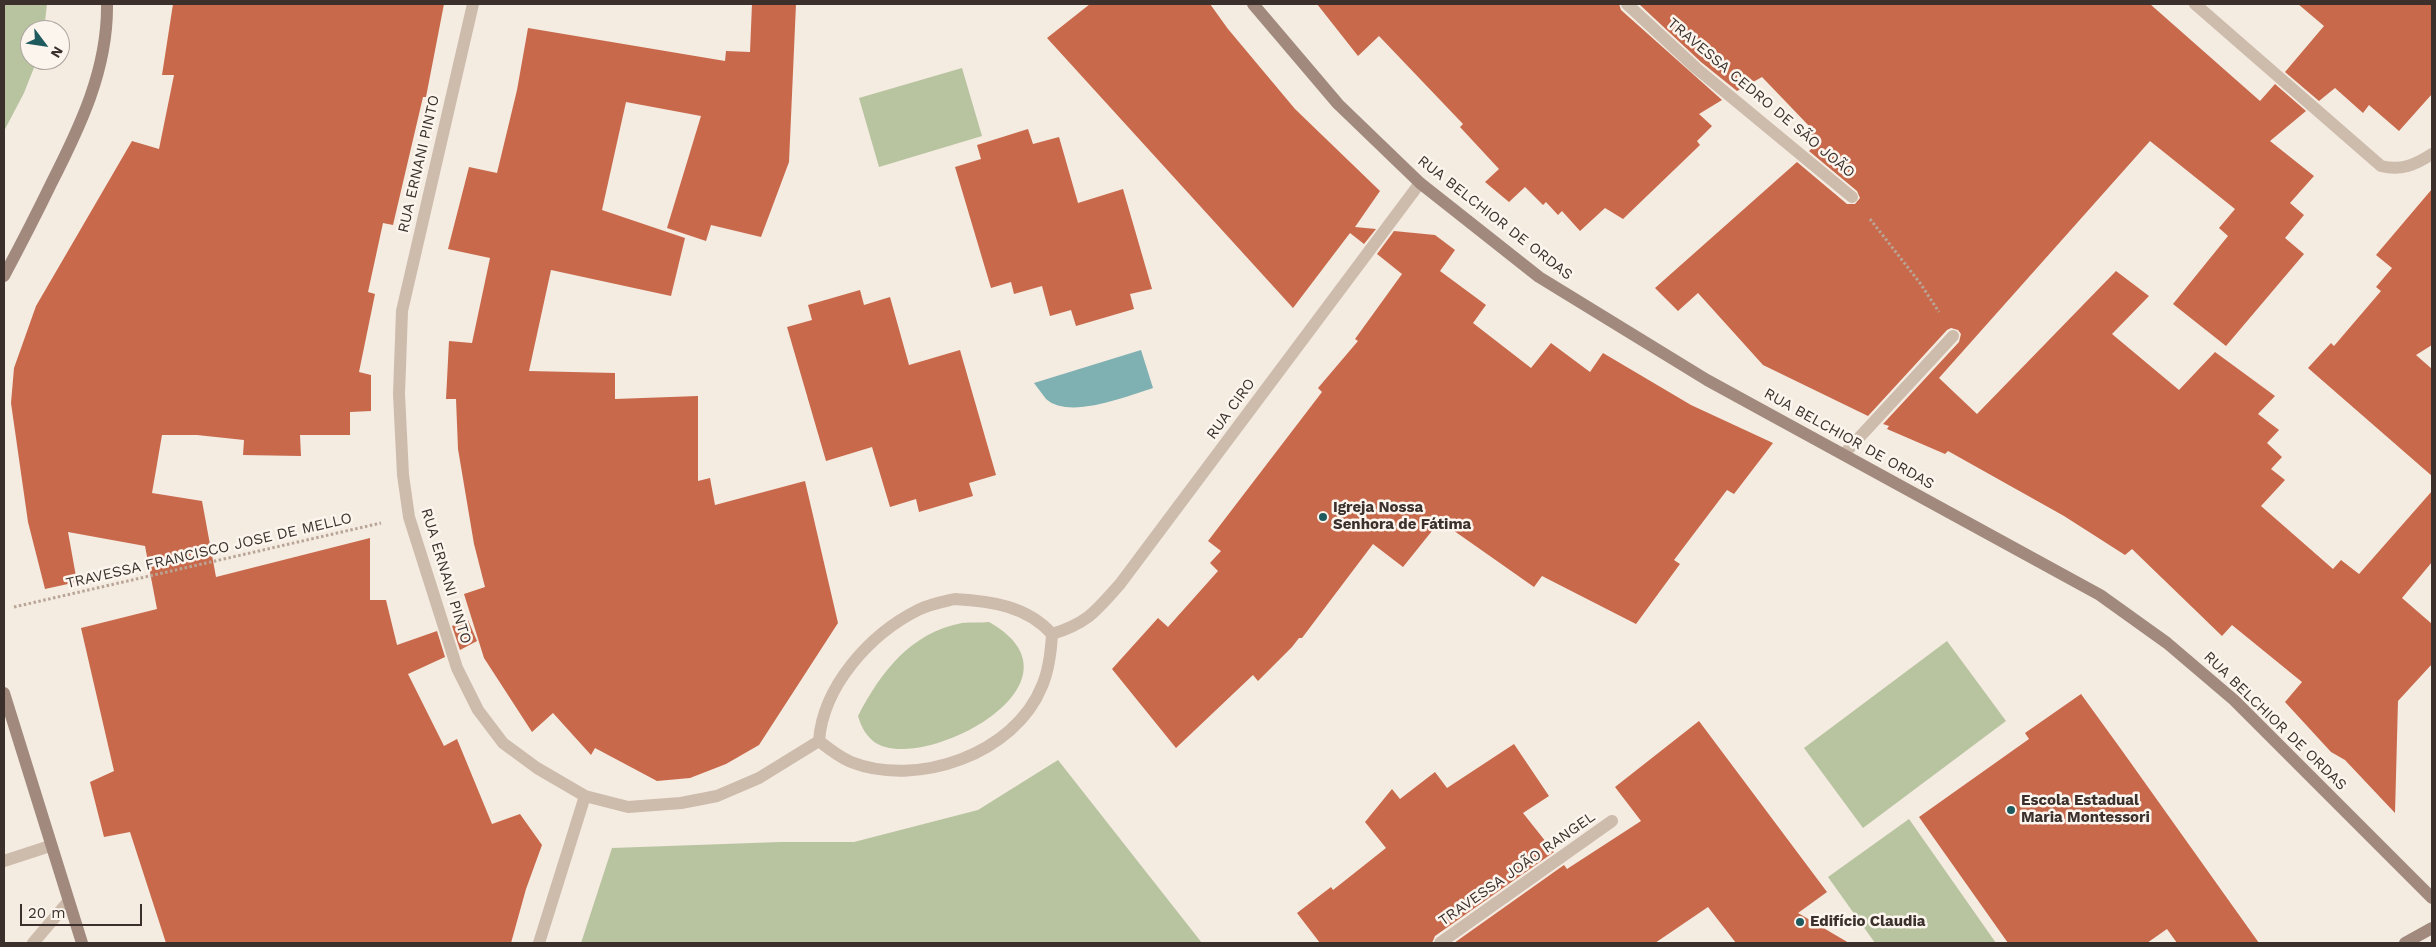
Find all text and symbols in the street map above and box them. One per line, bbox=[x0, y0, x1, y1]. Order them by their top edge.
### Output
street label: TRAVESSA CEDRO DE SÃO JOÃO bbox=[1664, 14, 1858, 182]
north arrow bbox=[20, 20, 70, 70]
text: N bbox=[47, 44, 67, 61]
street label: RUA ERNANI PINTO bbox=[394, 93, 444, 235]
street label: RUA BELCHIOR DE ORDAS bbox=[1414, 152, 1576, 284]
street label: RUA CIRO bbox=[1203, 375, 1259, 443]
street label: RUA BELCHIOR DE ORDAS bbox=[1761, 385, 1937, 493]
place label: Igreja Nossa Senhora de Fátima bbox=[1333, 499, 1471, 534]
street label: RUA ERNANI PINTO bbox=[417, 506, 475, 646]
street label: TRAVESSA FRANCISCO JOSE DE MELLO bbox=[64, 509, 354, 593]
marker: Igreja Nossa Senhora de Fátima bbox=[1317, 511, 1329, 523]
street label: RUA BELCHIOR DE ORDAS bbox=[2200, 648, 2350, 794]
place label: Escola Estadual Maria Montessori bbox=[2021, 792, 2150, 827]
marker: Escola Estadual Maria Montessori bbox=[2005, 804, 2017, 816]
street label: TRAVESSA JOÃO RANGEL bbox=[1435, 808, 1599, 930]
scale bar bbox=[22, 894, 145, 926]
text: 20 m bbox=[28, 904, 66, 922]
place label: Edifício Claudia bbox=[1810, 913, 1926, 931]
marker: Edifício Claudia bbox=[1794, 916, 1806, 928]

